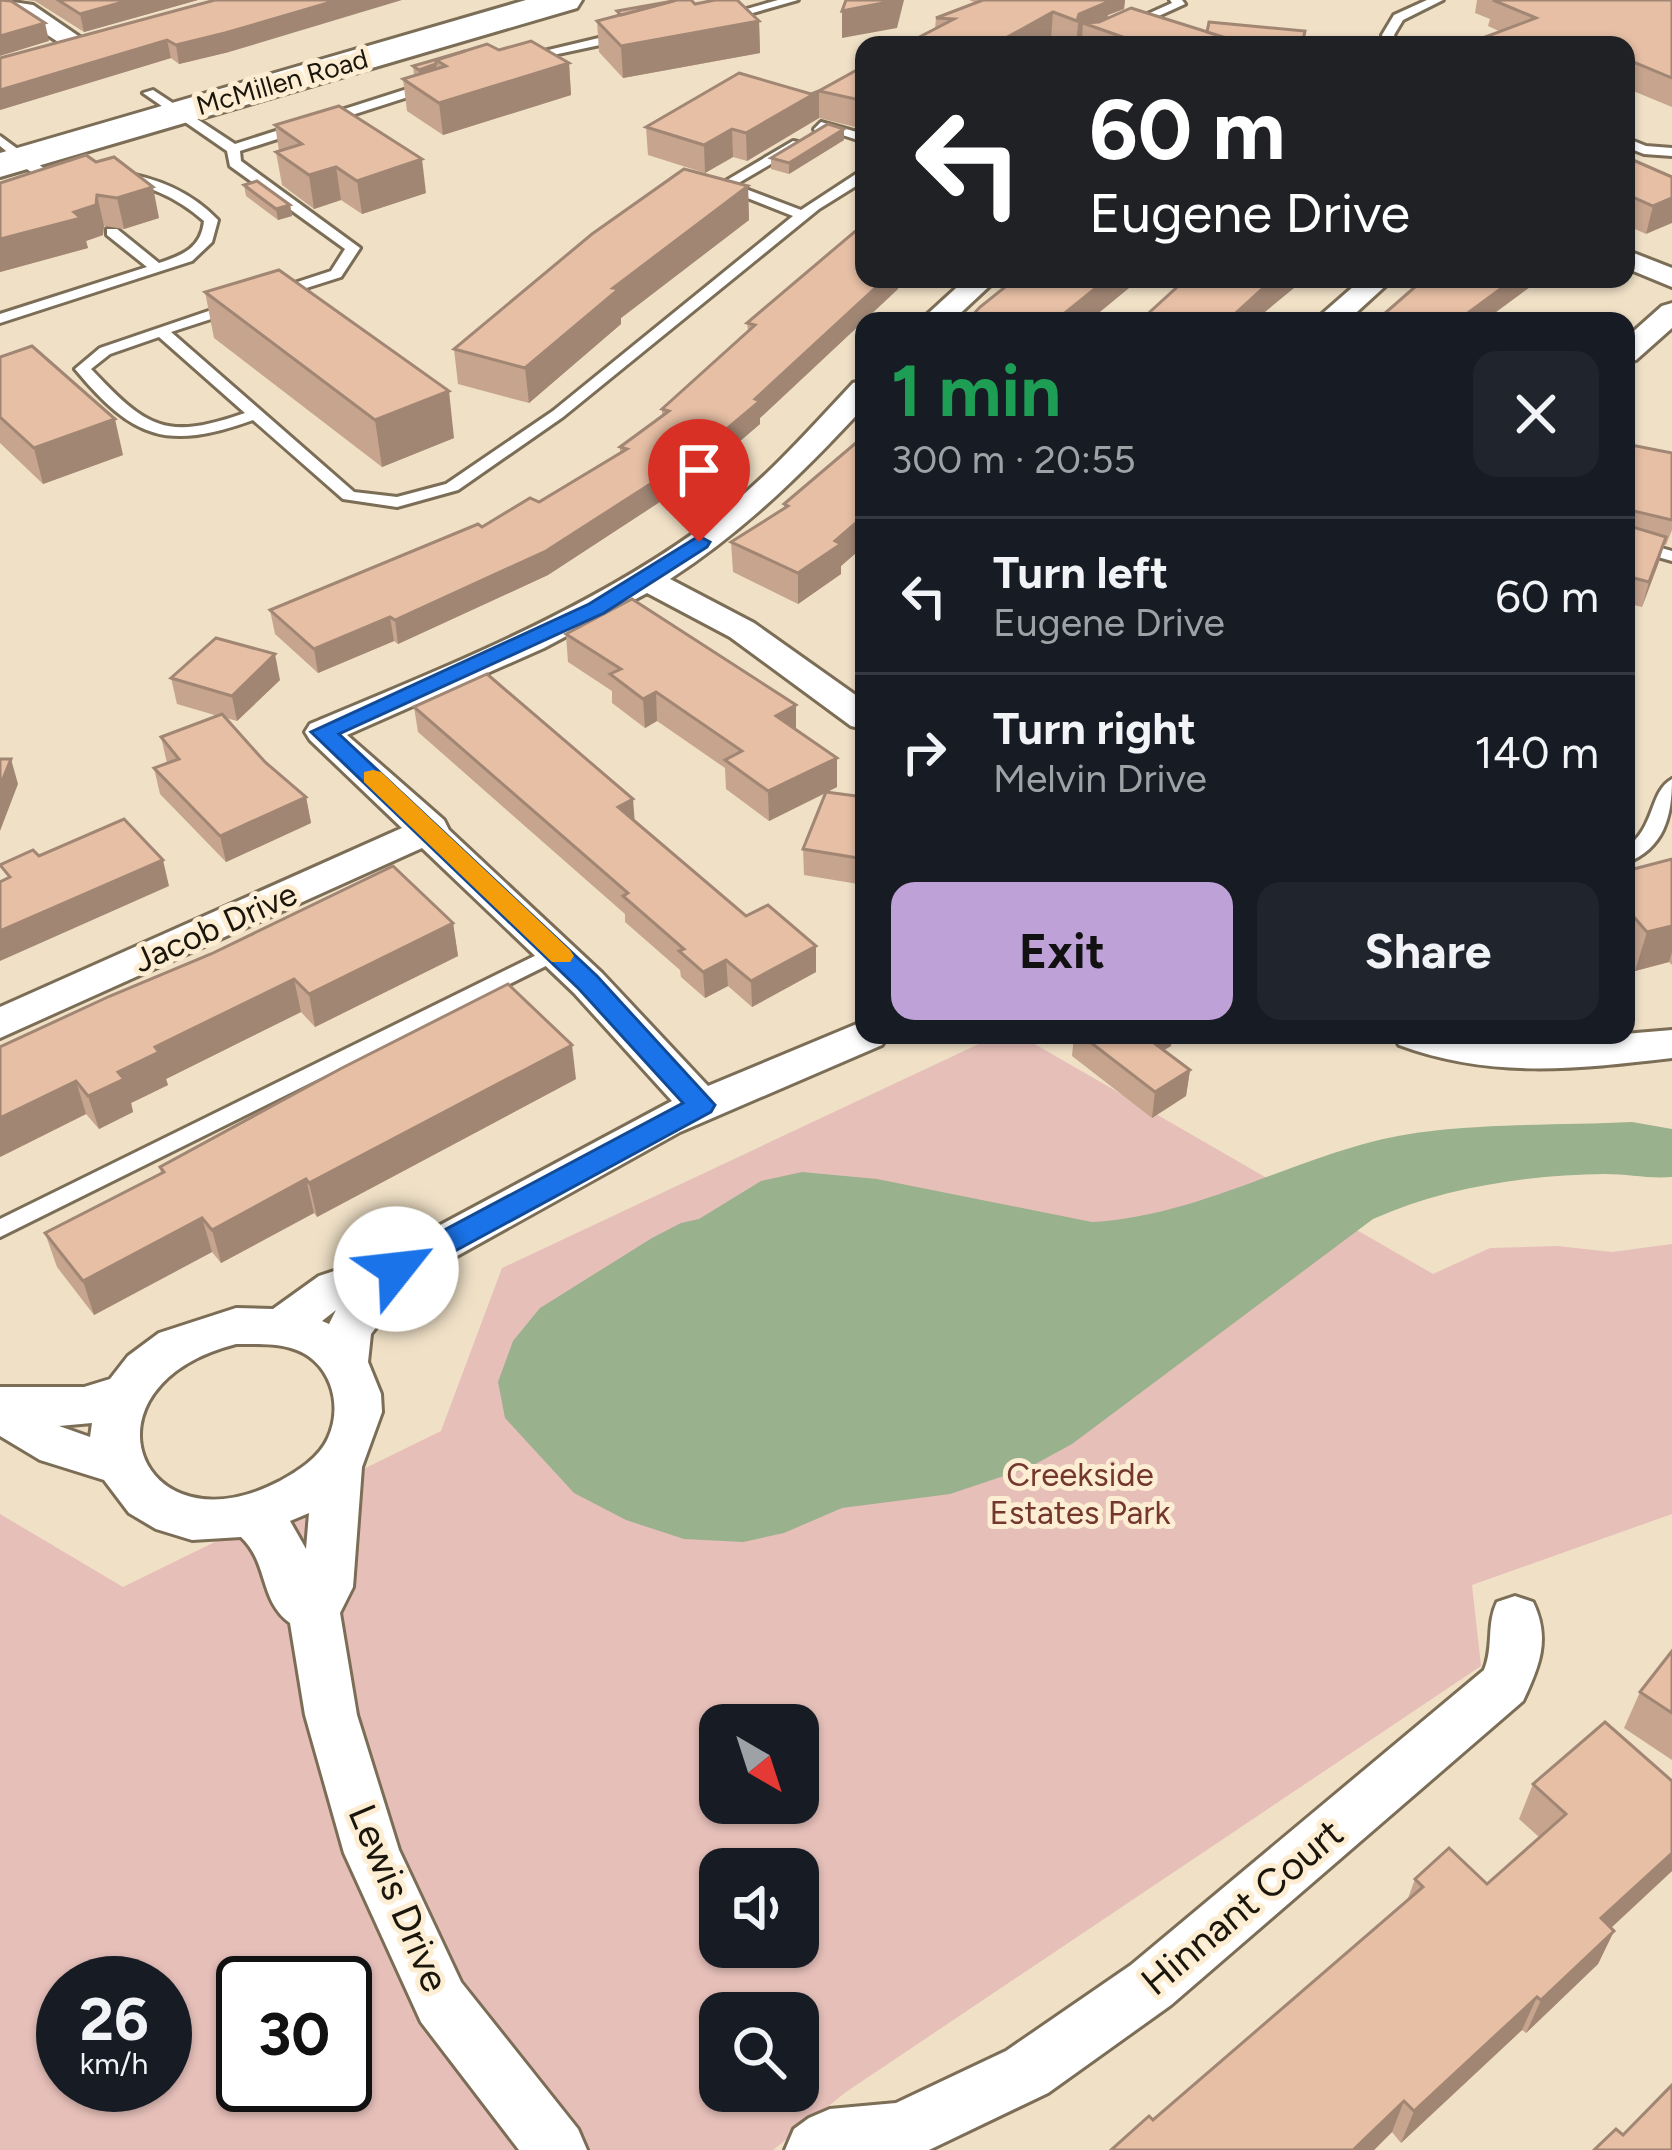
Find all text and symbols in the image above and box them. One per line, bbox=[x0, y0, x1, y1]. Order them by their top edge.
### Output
street label: McMillen Road bbox=[192, 42, 372, 122]
text: 60 m bbox=[1089, 79, 1285, 180]
icon: left bbox=[891, 84, 1047, 240]
text: Eugene Drive bbox=[1089, 181, 1410, 246]
text: 1 min bbox=[891, 348, 1061, 434]
button: close bbox=[1473, 351, 1599, 477]
pin bbox=[648, 419, 750, 542]
text: 300 m · 20:55 bbox=[891, 436, 1136, 483]
icon: arrive bbox=[666, 437, 732, 503]
text: Turn left bbox=[993, 545, 1168, 599]
icon: left bbox=[891, 563, 957, 629]
text: 60 m bbox=[1495, 569, 1599, 623]
text: Eugene Drive bbox=[993, 599, 1225, 646]
text: Turn right bbox=[993, 701, 1196, 755]
icon: right bbox=[891, 719, 957, 785]
text: 140 m bbox=[1474, 725, 1599, 779]
text: Melvin Drive bbox=[993, 755, 1207, 802]
street label: Jacob Drive bbox=[127, 874, 303, 980]
button: Exit bbox=[891, 882, 1233, 1020]
button: Share bbox=[1257, 882, 1599, 1020]
position arrow bbox=[333, 1206, 459, 1332]
park label: Creekside Estates Park bbox=[990, 1455, 1170, 1532]
north arrow bbox=[699, 1704, 819, 1824]
map controls bbox=[699, 1704, 819, 2112]
street label: Lewis Drive bbox=[339, 1797, 459, 1999]
street label: Hinnant Court bbox=[1132, 1809, 1352, 2005]
button: sound bbox=[699, 1848, 819, 1968]
speed limit sign: 30 bbox=[216, 1956, 372, 2112]
text: 26 bbox=[79, 1983, 149, 2055]
button: search bbox=[699, 1992, 819, 2112]
text: km/h bbox=[80, 2045, 148, 2082]

